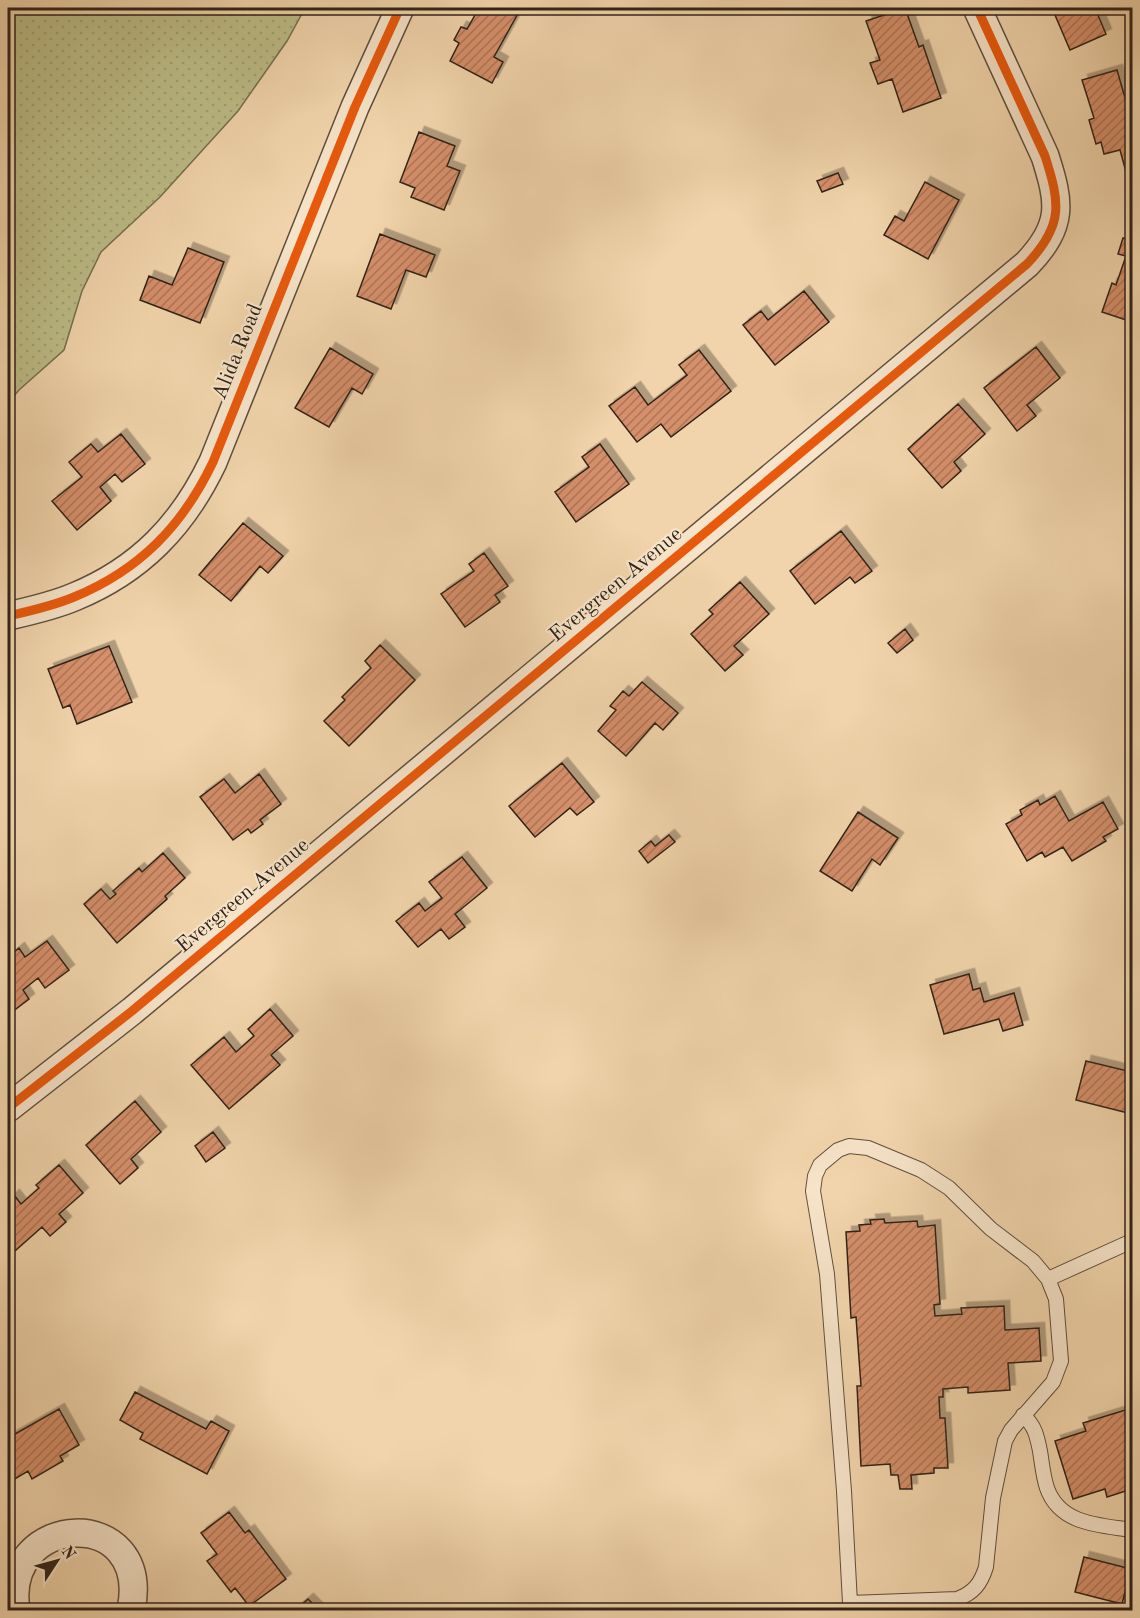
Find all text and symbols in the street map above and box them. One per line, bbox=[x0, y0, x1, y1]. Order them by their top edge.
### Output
street label: Alida Road bbox=[209, 301, 267, 403]
street label: Evergreen Avenue bbox=[546, 524, 686, 646]
street label: Evergreen Avenue bbox=[173, 835, 313, 957]
north arrow bbox=[27, 1531, 87, 1591]
text: N bbox=[57, 1544, 78, 1564]

